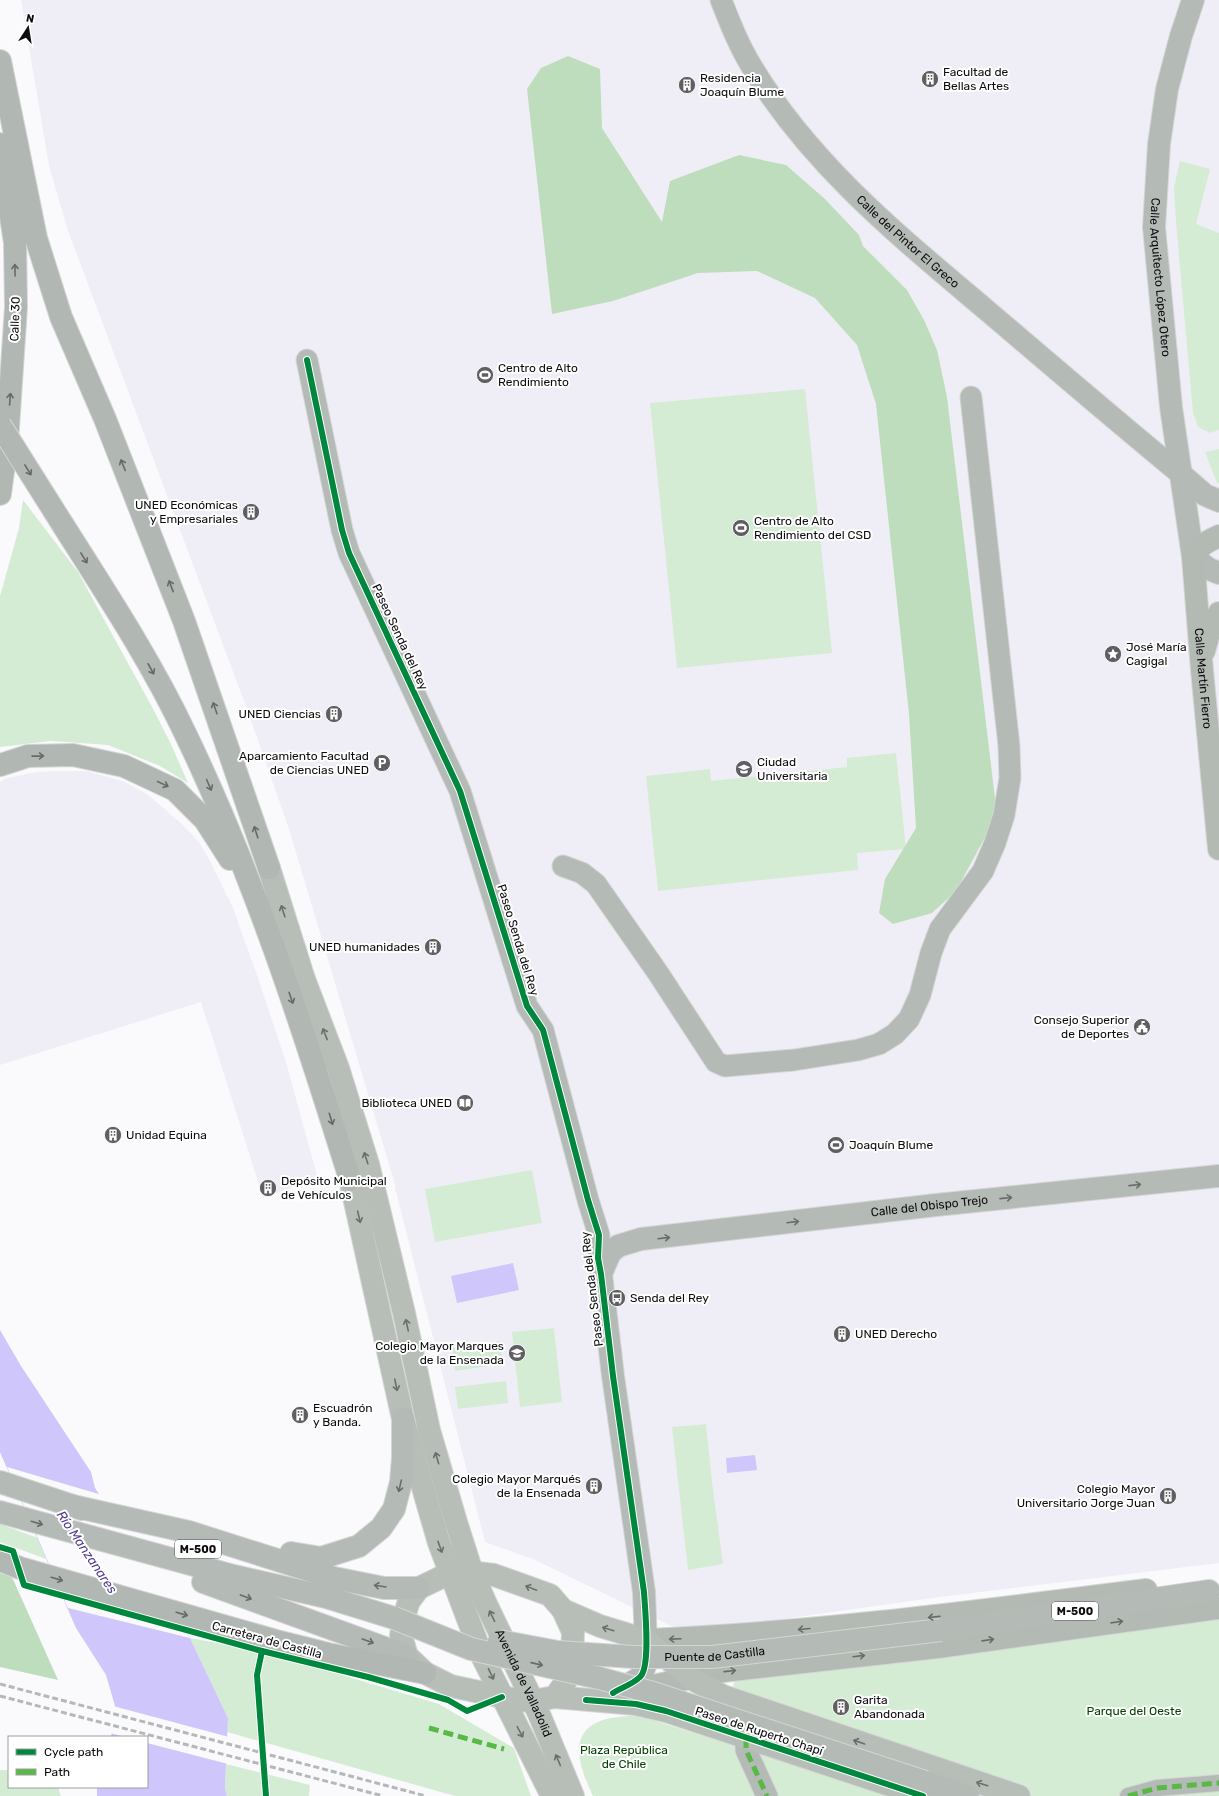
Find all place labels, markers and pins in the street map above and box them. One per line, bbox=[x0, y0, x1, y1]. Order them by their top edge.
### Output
place label: Facultad de Bellas Artes bbox=[943, 65, 1009, 93]
building icon: Facultad de Bellas Artes bbox=[920, 69, 940, 89]
place label: Residencia Joaquín Blume bbox=[700, 71, 784, 99]
building icon: Residencia Joaquín Blume bbox=[677, 75, 697, 95]
place label: Centro de Alto Rendimiento bbox=[498, 361, 578, 389]
sports icon: Centro de Alto Rendimiento bbox=[475, 365, 495, 385]
place label: UNED Económicas y Empresariales bbox=[135, 498, 238, 526]
building icon: UNED Económicas y Empresariales bbox=[241, 502, 261, 522]
place label: Centro de Alto Rendimiento del CSD bbox=[754, 514, 871, 542]
sports icon: Centro de Alto Rendimiento del CSD bbox=[731, 518, 751, 538]
place label: José María Cagigal bbox=[1126, 640, 1187, 668]
place icon: José María Cagigal bbox=[1103, 644, 1123, 664]
building icon: UNED Ciencias bbox=[324, 704, 344, 724]
place label: UNED Ciencias bbox=[239, 707, 321, 721]
place label: Aparcamiento Facultad de Ciencias UNED bbox=[239, 749, 369, 777]
parking icon: Aparcamiento Facultad de Ciencias UNED bbox=[372, 753, 392, 773]
place label: Ciudad Universitaria bbox=[757, 755, 828, 783]
school or university icon: Ciudad Universitaria bbox=[734, 759, 754, 779]
building icon: UNED humanidades bbox=[423, 937, 443, 957]
place label: UNED humanidades bbox=[309, 940, 420, 954]
place label: Consejo Superior de Deportes bbox=[1034, 1013, 1129, 1041]
public building icon: Consejo Superior de Deportes bbox=[1132, 1017, 1152, 1037]
library icon: Biblioteca UNED bbox=[455, 1093, 475, 1113]
place label: Biblioteca UNED bbox=[361, 1096, 452, 1110]
building icon: Unidad Equina bbox=[103, 1125, 123, 1145]
place label: Unidad Equina bbox=[126, 1128, 207, 1142]
sports icon: Joaquín Blume bbox=[826, 1135, 846, 1155]
place label: Joaquín Blume bbox=[849, 1138, 933, 1152]
place label: Depósito Municipal de Vehículos bbox=[281, 1174, 387, 1202]
building icon: Depósito Municipal de Vehículos bbox=[258, 1178, 278, 1198]
bus stop icon: Senda del Rey bbox=[607, 1288, 627, 1308]
place label: Senda del Rey bbox=[630, 1291, 709, 1305]
building icon: UNED Derecho bbox=[832, 1324, 852, 1344]
place label: UNED Derecho bbox=[855, 1327, 937, 1341]
place label: Colegio Mayor Marques de la Ensenada bbox=[375, 1339, 504, 1367]
school or university icon: Colegio Mayor Marques de la Ensenada bbox=[507, 1343, 527, 1363]
place label: Escuadrón y Banda. bbox=[313, 1401, 373, 1429]
building icon: Escuadrón y Banda. bbox=[290, 1405, 310, 1425]
place label: Colegio Mayor Marqués de la Ensenada bbox=[452, 1472, 581, 1500]
building icon: Colegio Mayor Marqués de la Ensenada bbox=[584, 1476, 604, 1496]
place label: Colegio Mayor Universitario Jorge Juan bbox=[1017, 1482, 1155, 1510]
building icon: Colegio Mayor Universitario Jorge Juan bbox=[1158, 1486, 1178, 1506]
place label: Garita Abandonada bbox=[854, 1693, 925, 1721]
building icon: Garita Abandonada bbox=[831, 1697, 851, 1717]

